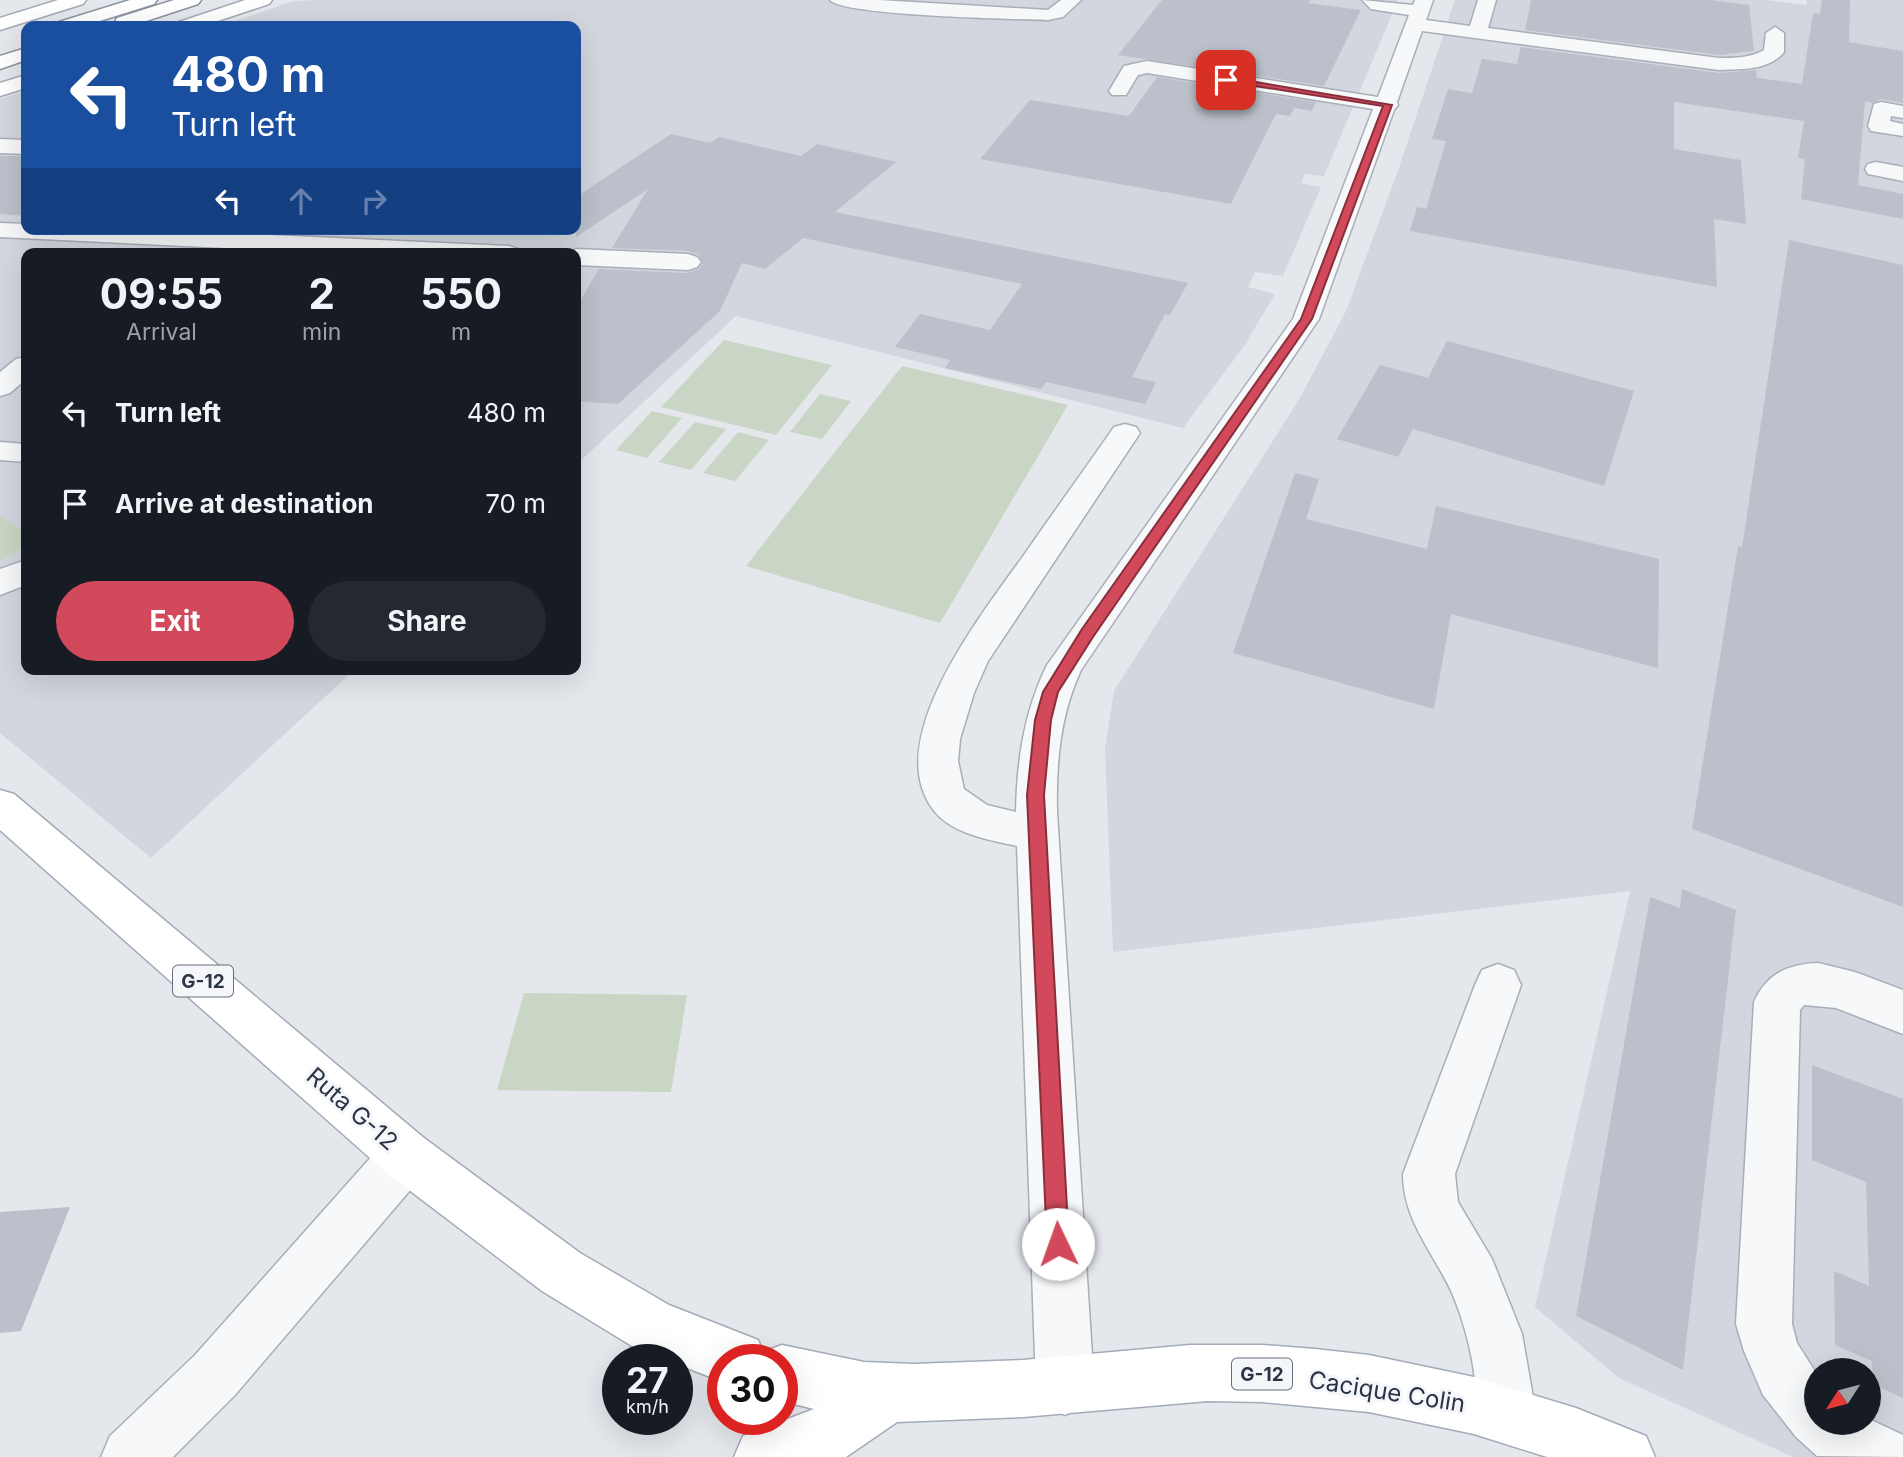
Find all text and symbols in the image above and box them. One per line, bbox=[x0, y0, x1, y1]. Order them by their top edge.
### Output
text: 480 m bbox=[171, 45, 325, 104]
icon: left bbox=[56, 49, 147, 140]
pin bbox=[1196, 50, 1256, 110]
icon: arrive bbox=[1207, 61, 1245, 99]
text: Turn left bbox=[171, 105, 296, 144]
icon: left bbox=[209, 182, 247, 220]
icon: ahead bbox=[282, 182, 320, 220]
icon: right bbox=[355, 182, 393, 220]
text: 09:55 bbox=[100, 268, 223, 319]
text: 2 bbox=[308, 268, 335, 319]
text: 550 bbox=[420, 268, 502, 319]
text: Arrival bbox=[126, 318, 197, 346]
text: min bbox=[302, 318, 341, 346]
text: m bbox=[451, 318, 471, 346]
icon: left bbox=[56, 394, 94, 432]
text: Turn left bbox=[115, 397, 221, 428]
text: 480 m bbox=[467, 397, 546, 428]
icon: arrive bbox=[56, 485, 94, 523]
text: Arrive at destination bbox=[115, 488, 374, 519]
text: 70 m bbox=[485, 488, 546, 519]
button: Exit bbox=[56, 581, 294, 661]
button: Share bbox=[308, 581, 546, 661]
road number: G-12 bbox=[173, 965, 233, 996]
street label: Ruta G-12 bbox=[301, 1061, 404, 1156]
position arrow bbox=[1021, 1207, 1095, 1281]
speed limit sign: 30 bbox=[707, 1344, 798, 1435]
road number: G-12 bbox=[1232, 1358, 1292, 1390]
north arrow bbox=[1804, 1358, 1881, 1435]
map controls bbox=[1804, 1358, 1881, 1435]
text: 27 bbox=[626, 1359, 669, 1401]
street label: Cacique Colin bbox=[1307, 1365, 1467, 1418]
text: km/h bbox=[626, 1396, 669, 1417]

